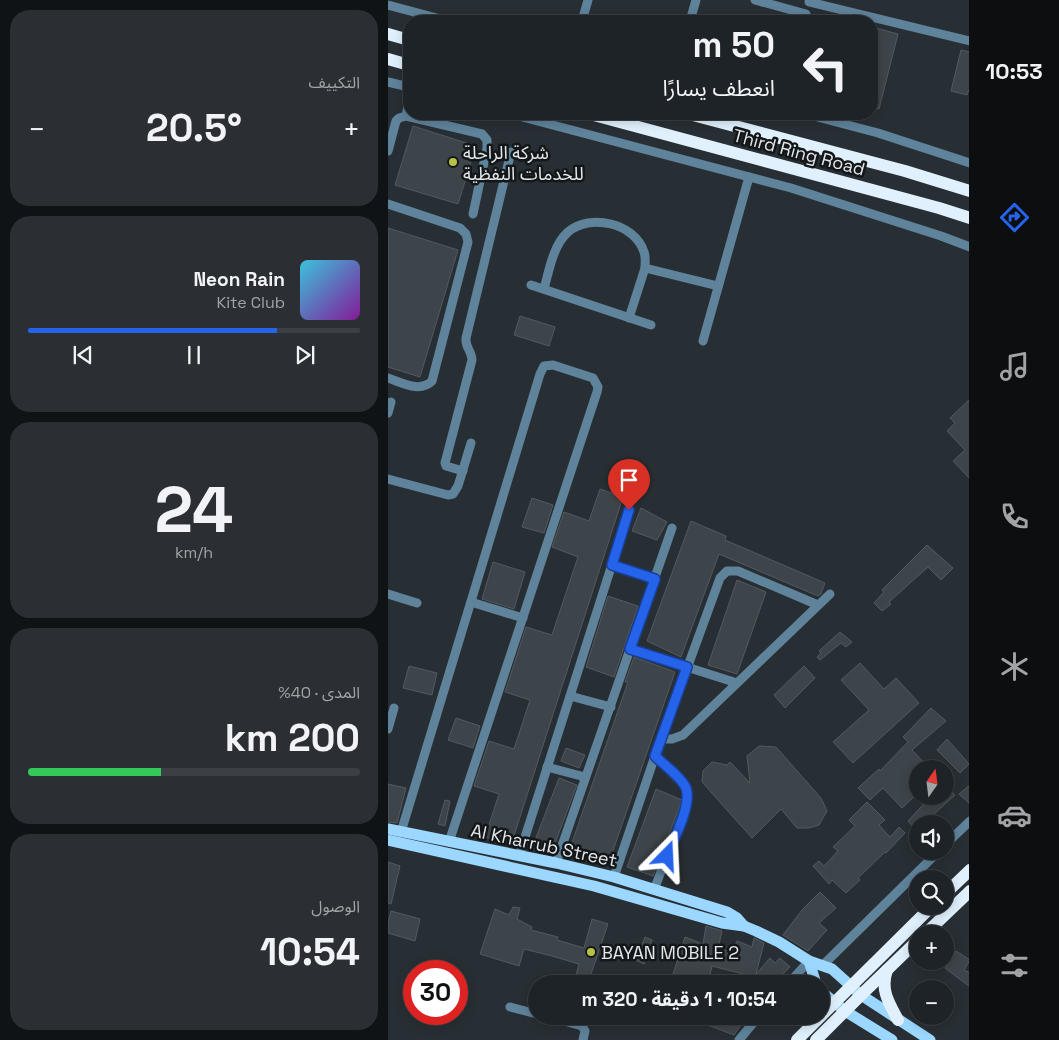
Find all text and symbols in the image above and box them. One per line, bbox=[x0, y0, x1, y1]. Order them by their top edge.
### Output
text: 50 m bbox=[693, 23, 775, 67]
icon: left bbox=[793, 35, 858, 100]
text: 10:53 bbox=[985, 57, 1043, 85]
text: التكييف bbox=[308, 72, 360, 93]
text: انعطف يسارًا bbox=[663, 74, 775, 102]
text: 20.5° bbox=[146, 104, 242, 152]
text: − bbox=[28, 111, 45, 147]
text: + bbox=[343, 111, 360, 147]
street label: Third Ring Road bbox=[730, 123, 868, 181]
place label: شركة الراحلة للخدمات النفظية bbox=[463, 141, 584, 185]
marker: شركة الراحلة للخدمات النفظية bbox=[447, 156, 459, 168]
icon: directions bbox=[997, 200, 1032, 235]
text: Neon Rain bbox=[193, 267, 285, 292]
text: Kite Club bbox=[216, 292, 285, 313]
icon: previous bbox=[69, 341, 97, 369]
icon: pause bbox=[180, 341, 208, 369]
icon: next bbox=[291, 341, 319, 369]
icon: music bbox=[997, 349, 1032, 384]
pin bbox=[608, 459, 650, 510]
icon: arrive bbox=[615, 466, 643, 494]
text: 24 bbox=[155, 468, 233, 551]
icon: phone bbox=[997, 499, 1032, 534]
text: km/h bbox=[175, 542, 213, 563]
icon: climate bbox=[997, 649, 1032, 684]
text: المدى · 40% bbox=[278, 682, 360, 703]
text: 200 km bbox=[225, 714, 360, 762]
north arrow bbox=[909, 760, 954, 805]
map controls bbox=[909, 760, 954, 1025]
icon: car bbox=[997, 798, 1032, 833]
button: sound bbox=[909, 815, 954, 860]
street label: Al Kharrub Street bbox=[469, 818, 619, 872]
position arrow bbox=[640, 829, 692, 881]
button: search bbox=[909, 870, 954, 915]
text: الوصول bbox=[311, 896, 360, 917]
button: + bbox=[909, 925, 954, 970]
text: 10:54 bbox=[260, 928, 360, 976]
place label: BAYAN MOBILE 2 bbox=[601, 941, 739, 964]
marker: BAYAN MOBILE 2 bbox=[585, 946, 597, 958]
icon: filters bbox=[997, 948, 1032, 983]
speed limit sign: 30 bbox=[403, 960, 468, 1025]
button: − bbox=[909, 980, 954, 1025]
text: 10:54 · 1 دقيقة · 320 m bbox=[581, 987, 777, 1012]

